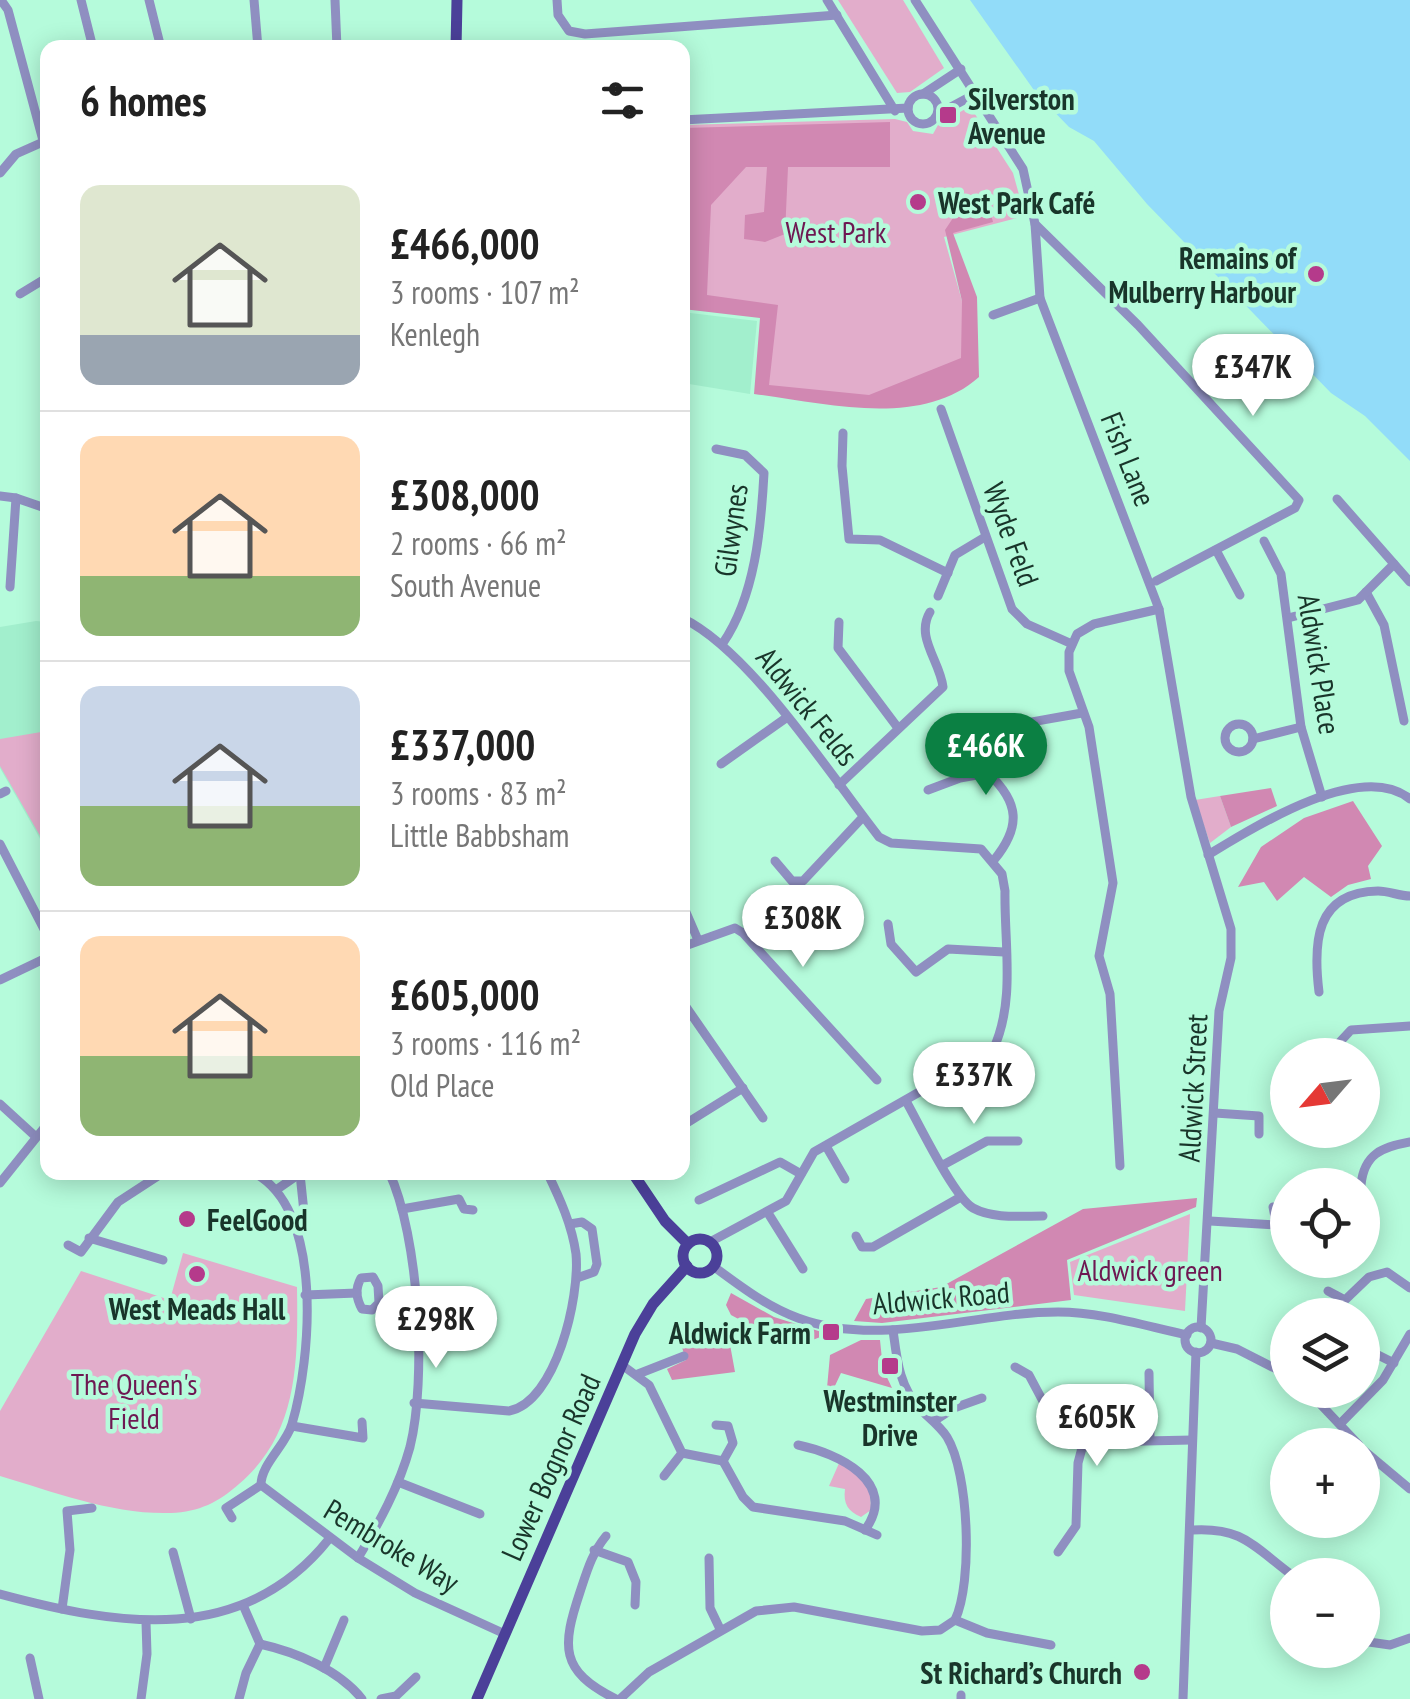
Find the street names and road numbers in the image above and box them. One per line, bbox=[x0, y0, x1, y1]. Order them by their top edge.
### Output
street label: Fish Lane bbox=[1093, 406, 1165, 512]
street label: Wyde Feld bbox=[975, 477, 1049, 591]
street label: Gilwynes bbox=[704, 481, 756, 579]
street label: Aldwick Place bbox=[1290, 591, 1350, 737]
street label: Aldwick Felds bbox=[748, 639, 868, 773]
street label: Aldwick Street bbox=[1169, 1012, 1215, 1163]
street label: Aldwick Road bbox=[871, 1272, 1011, 1322]
street label: Lower Bognor Road bbox=[491, 1368, 609, 1566]
street label: Pembroke Way bbox=[317, 1489, 467, 1601]

